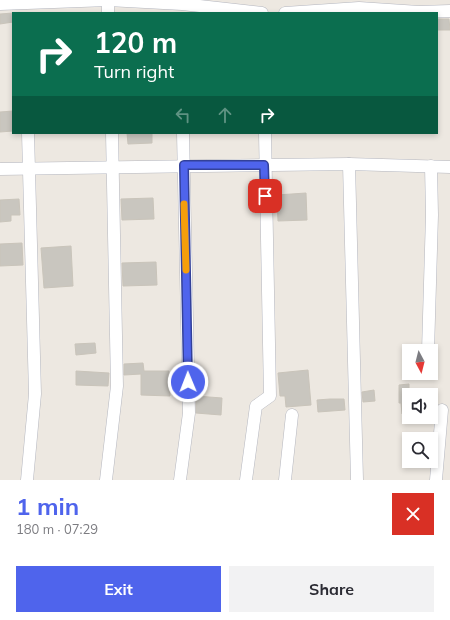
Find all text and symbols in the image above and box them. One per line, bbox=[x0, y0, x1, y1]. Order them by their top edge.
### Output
text: 120 m bbox=[94, 25, 177, 60]
icon: right bbox=[28, 28, 80, 80]
text: Turn right bbox=[94, 60, 174, 83]
icon: left bbox=[172, 104, 194, 126]
icon: ahead bbox=[214, 104, 236, 126]
icon: right bbox=[256, 104, 278, 126]
pin bbox=[248, 179, 282, 213]
icon: arrive bbox=[254, 185, 276, 207]
north arrow bbox=[402, 344, 438, 380]
map controls bbox=[402, 344, 438, 468]
position arrow bbox=[167, 361, 209, 403]
button: sound bbox=[402, 388, 438, 424]
button: search bbox=[402, 432, 438, 468]
text: 1 min bbox=[16, 491, 79, 521]
button: close bbox=[392, 493, 434, 535]
text: 180 m · 07:29 bbox=[16, 521, 98, 537]
button: Exit bbox=[16, 566, 221, 612]
button: Share bbox=[229, 566, 434, 612]

